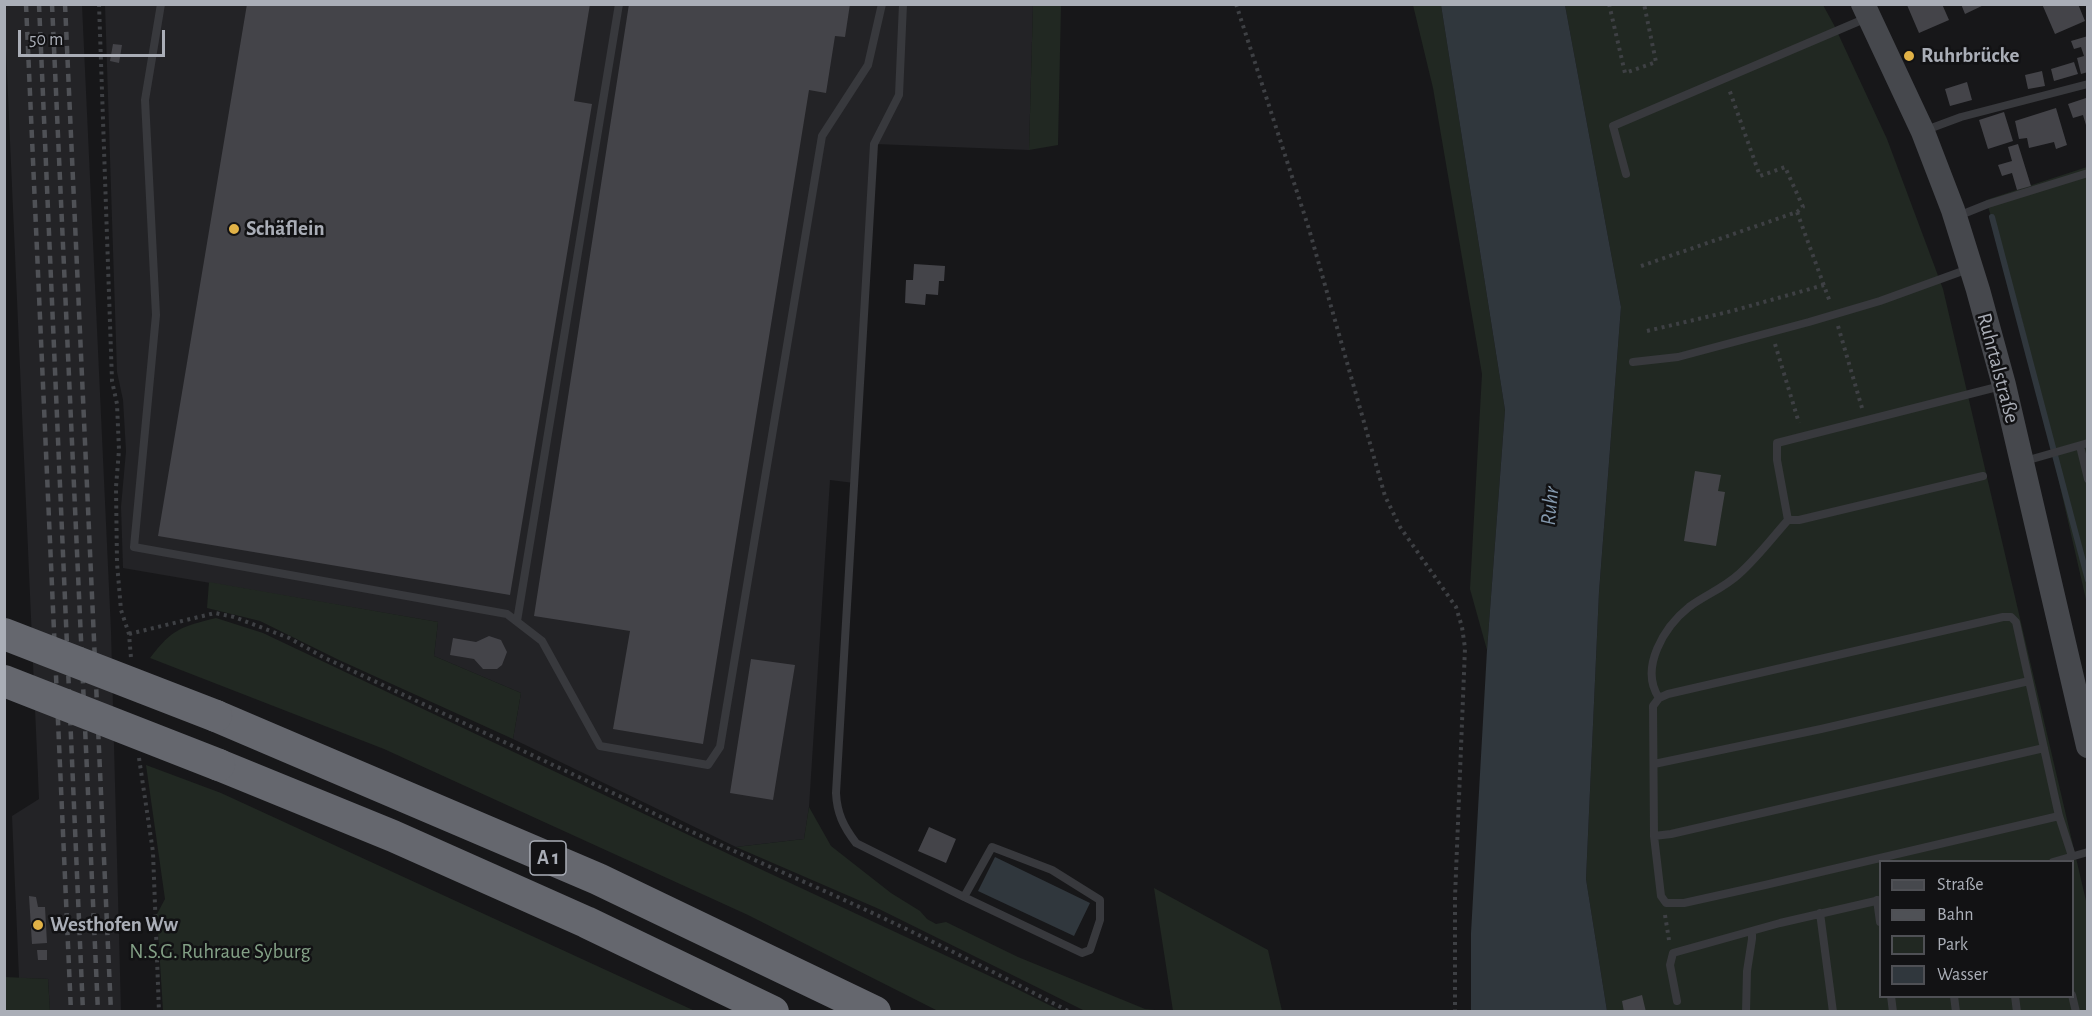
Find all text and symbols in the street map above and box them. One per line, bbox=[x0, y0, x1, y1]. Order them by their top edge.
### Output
scale bar bbox=[21, 18, 168, 56]
text: 50 m bbox=[29, 31, 63, 49]
place label: Ruhrbrücke bbox=[1921, 43, 2019, 69]
marker: Ruhrbrücke bbox=[1902, 49, 1916, 63]
place label: Schäflein bbox=[246, 216, 325, 242]
marker: Schäflein bbox=[227, 222, 241, 236]
street label: Ruhrtalstraße bbox=[1971, 310, 2025, 426]
water label: Ruhr bbox=[1535, 485, 1565, 527]
road number: A 1 bbox=[530, 841, 566, 875]
legend bbox=[1879, 860, 2074, 998]
text: Straße bbox=[1937, 876, 1983, 894]
text: Bahn bbox=[1937, 906, 1973, 924]
place label: Westhofen Ww bbox=[50, 912, 178, 938]
marker: Westhofen Ww bbox=[31, 918, 45, 932]
text: Park bbox=[1937, 936, 1968, 954]
park label: N.S.G. Ruhraue Syburg bbox=[129, 939, 311, 965]
text: Wasser bbox=[1937, 966, 1988, 984]

